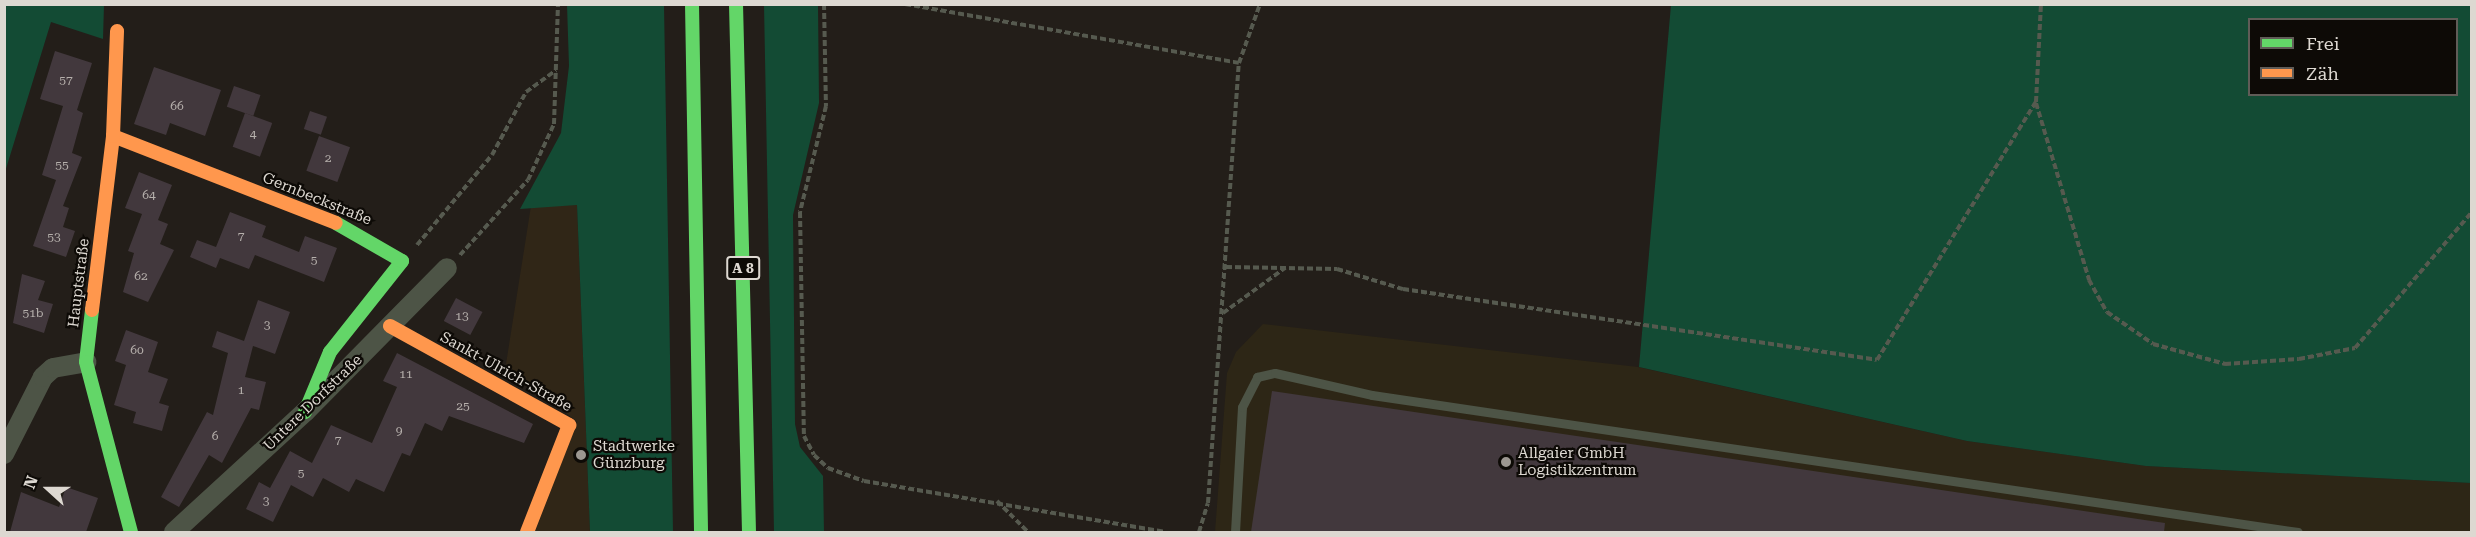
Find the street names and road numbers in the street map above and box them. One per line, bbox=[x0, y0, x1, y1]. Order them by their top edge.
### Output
street label: Gernbeckstraße bbox=[260, 169, 374, 229]
street label: Hauptstraße bbox=[65, 237, 93, 329]
road number: A 8 bbox=[725, 257, 761, 279]
street label: Sankt-Ulrich-Straße bbox=[437, 328, 575, 416]
street label: Untere Dorfstraße bbox=[260, 351, 366, 455]

